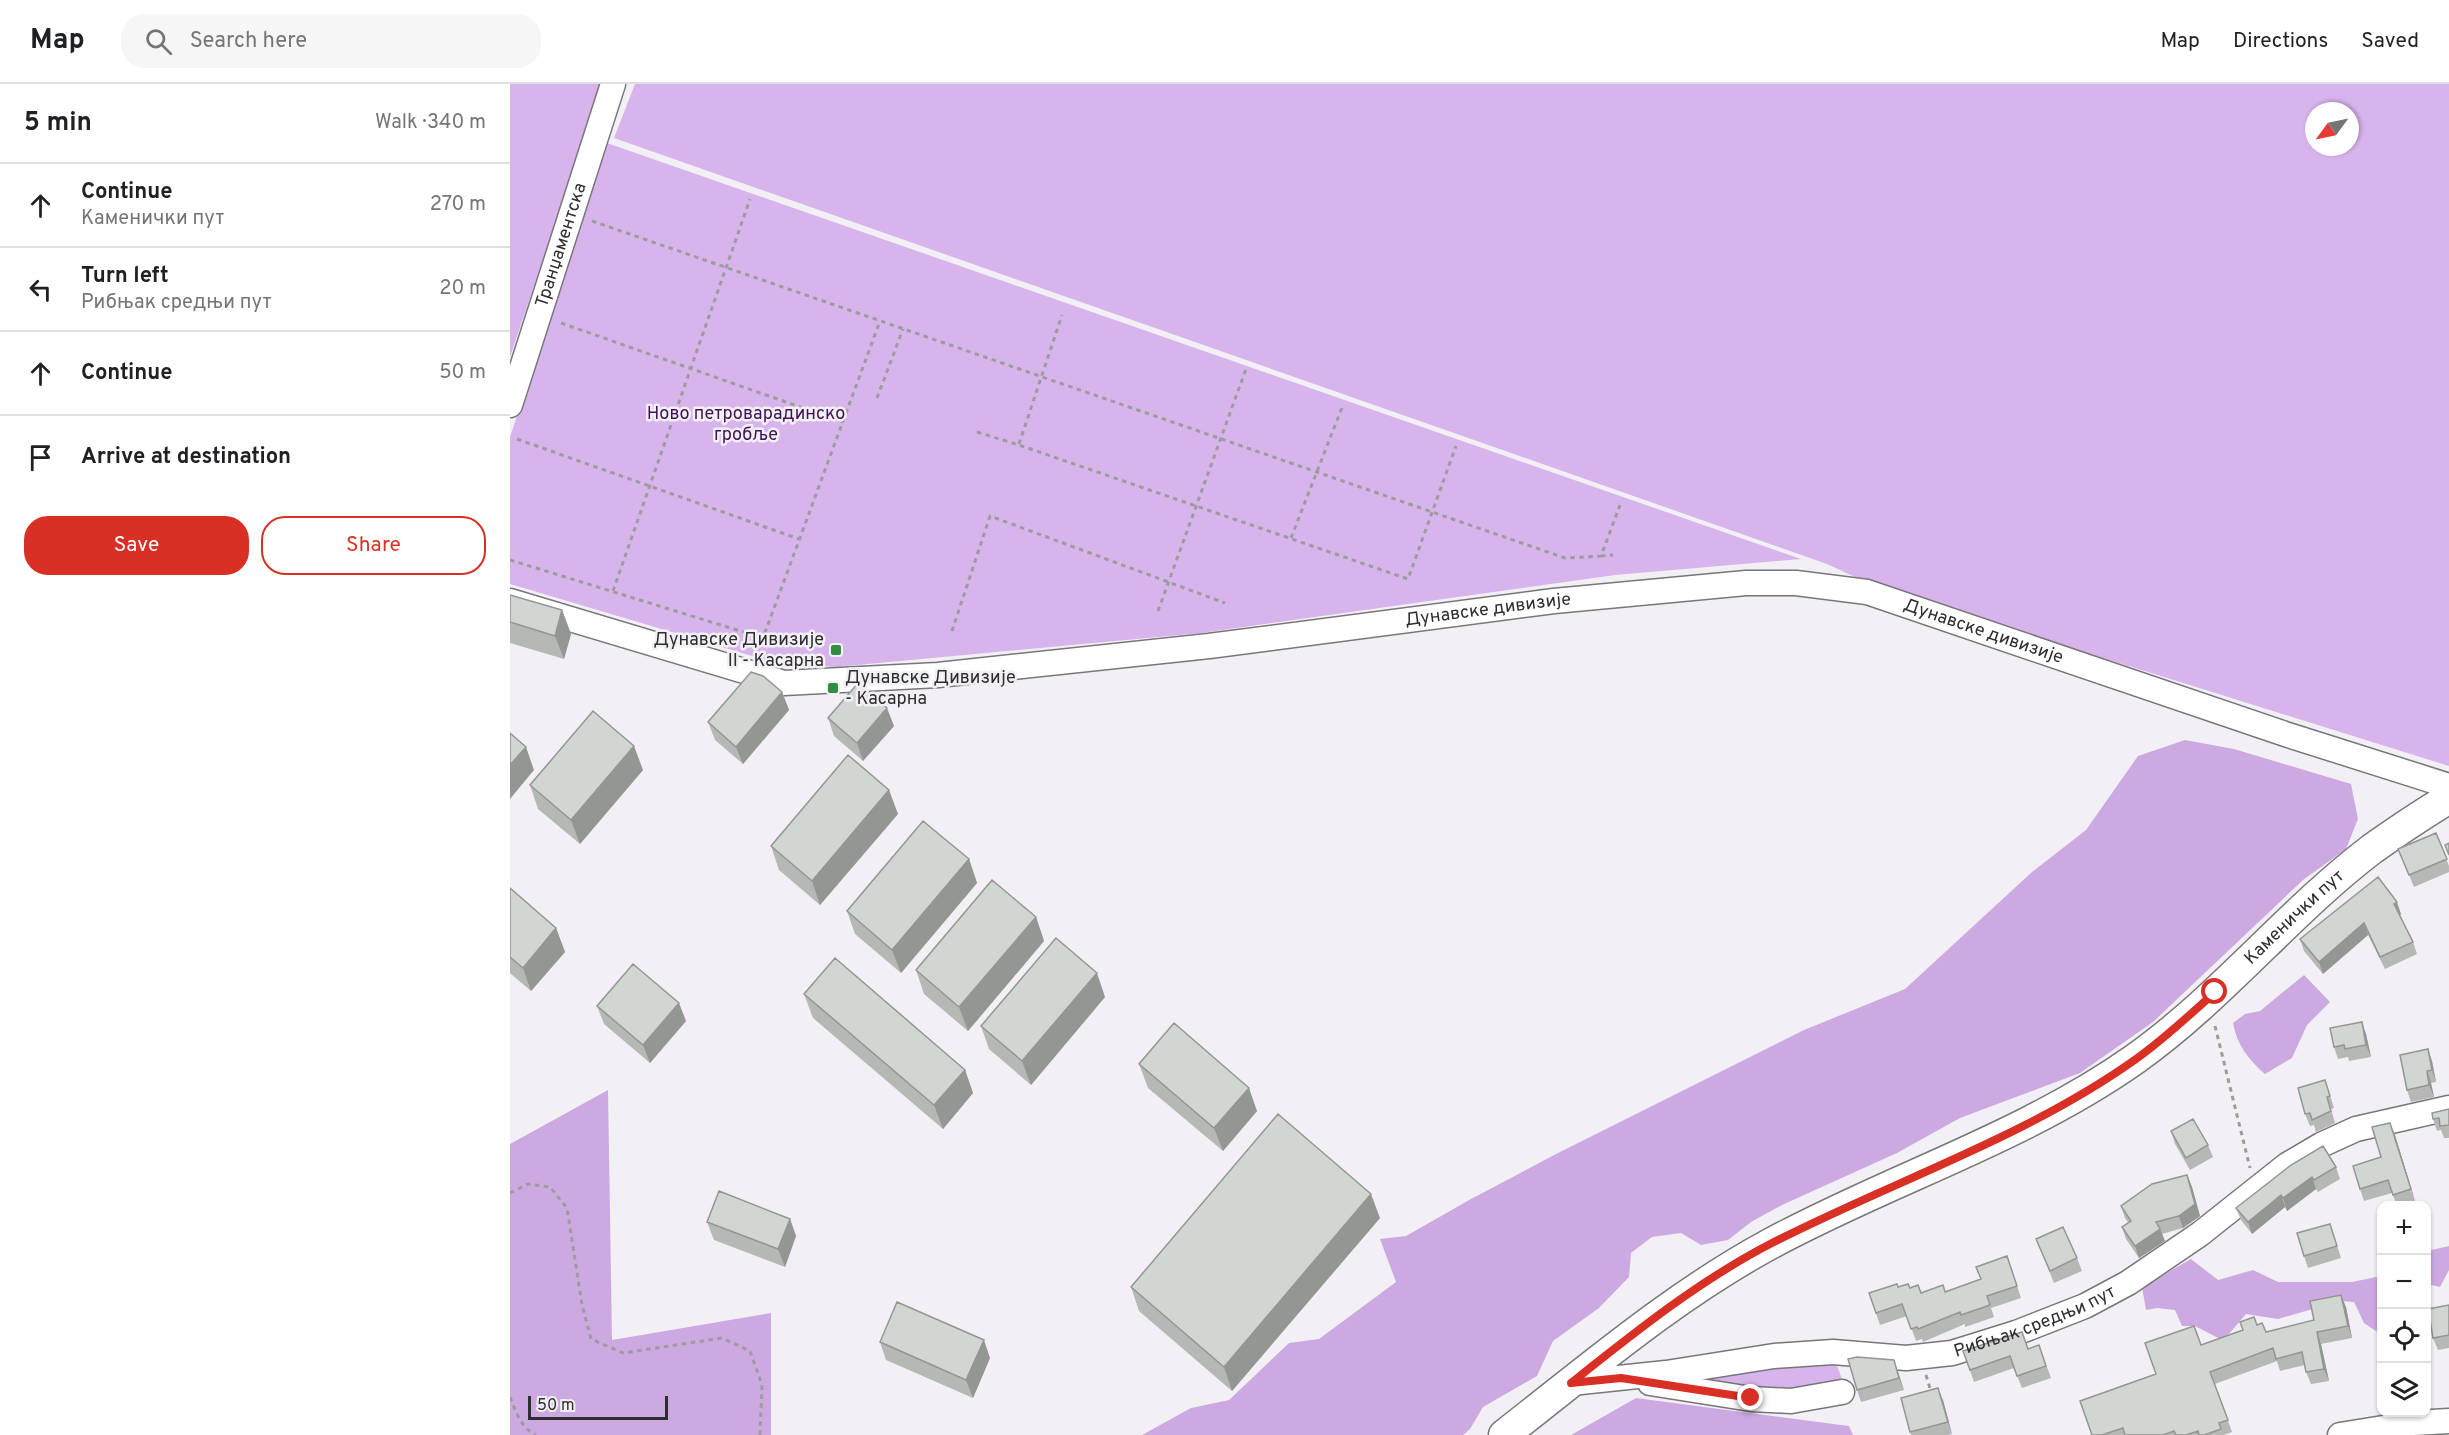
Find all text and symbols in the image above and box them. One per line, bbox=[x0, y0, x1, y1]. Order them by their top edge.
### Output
search box bbox=[121, 14, 541, 68]
text: Map bbox=[30, 23, 85, 59]
icon: search bbox=[142, 25, 175, 58]
text: Search here bbox=[190, 28, 307, 55]
text: Map bbox=[2160, 28, 2200, 55]
text: Directions bbox=[2233, 28, 2328, 55]
text: Saved bbox=[2361, 28, 2419, 55]
north arrow bbox=[2305, 102, 2359, 156]
text: 5 min bbox=[24, 107, 92, 140]
text: Walk · 340 m bbox=[375, 110, 486, 136]
text: Continue bbox=[81, 179, 172, 206]
street label: Транџаментска bbox=[531, 180, 592, 310]
icon: ahead bbox=[24, 189, 57, 222]
text: 270 m bbox=[430, 192, 486, 218]
text: Каменички пут bbox=[81, 206, 224, 232]
text: Turn left bbox=[81, 263, 169, 290]
icon: left bbox=[24, 273, 57, 306]
text: 20 m bbox=[439, 276, 486, 302]
text: Рибњак средњи пут bbox=[81, 290, 271, 316]
icon: ahead bbox=[24, 357, 57, 390]
text: Continue bbox=[81, 360, 172, 387]
text: 50 m bbox=[439, 360, 486, 386]
park label: Ново петроварадинско гробље bbox=[647, 403, 845, 447]
icon: arrive bbox=[24, 441, 57, 474]
text: Arrive at destination bbox=[81, 444, 291, 471]
button: Save bbox=[24, 516, 249, 575]
button: Share bbox=[261, 516, 486, 575]
street label: Дунавске дивизије bbox=[1404, 588, 1572, 632]
street label: Дунавске дивизије bbox=[1901, 594, 2066, 669]
place label: Дунавске Дивизије II - Касарна bbox=[653, 629, 824, 673]
marker: Дунавске Дивизије II - Касарна bbox=[829, 643, 843, 657]
place label: Дунавске Дивизије - Касарна bbox=[845, 667, 1016, 711]
marker: Дунавске Дивизије - Касарна bbox=[826, 681, 840, 695]
street label: Каменички пут bbox=[2239, 865, 2349, 970]
route start bbox=[2201, 978, 2227, 1004]
map controls bbox=[2377, 1201, 2431, 1417]
button: + bbox=[2377, 1201, 2431, 1255]
button: − bbox=[2377, 1255, 2431, 1309]
street label: Рибњак средњи пут bbox=[1951, 1280, 2120, 1363]
button: locate bbox=[2377, 1309, 2431, 1363]
button: layers bbox=[2377, 1363, 2431, 1417]
route end bbox=[1737, 1384, 1763, 1410]
scale bar bbox=[528, 1393, 668, 1420]
text: 50 m bbox=[537, 1396, 575, 1416]

